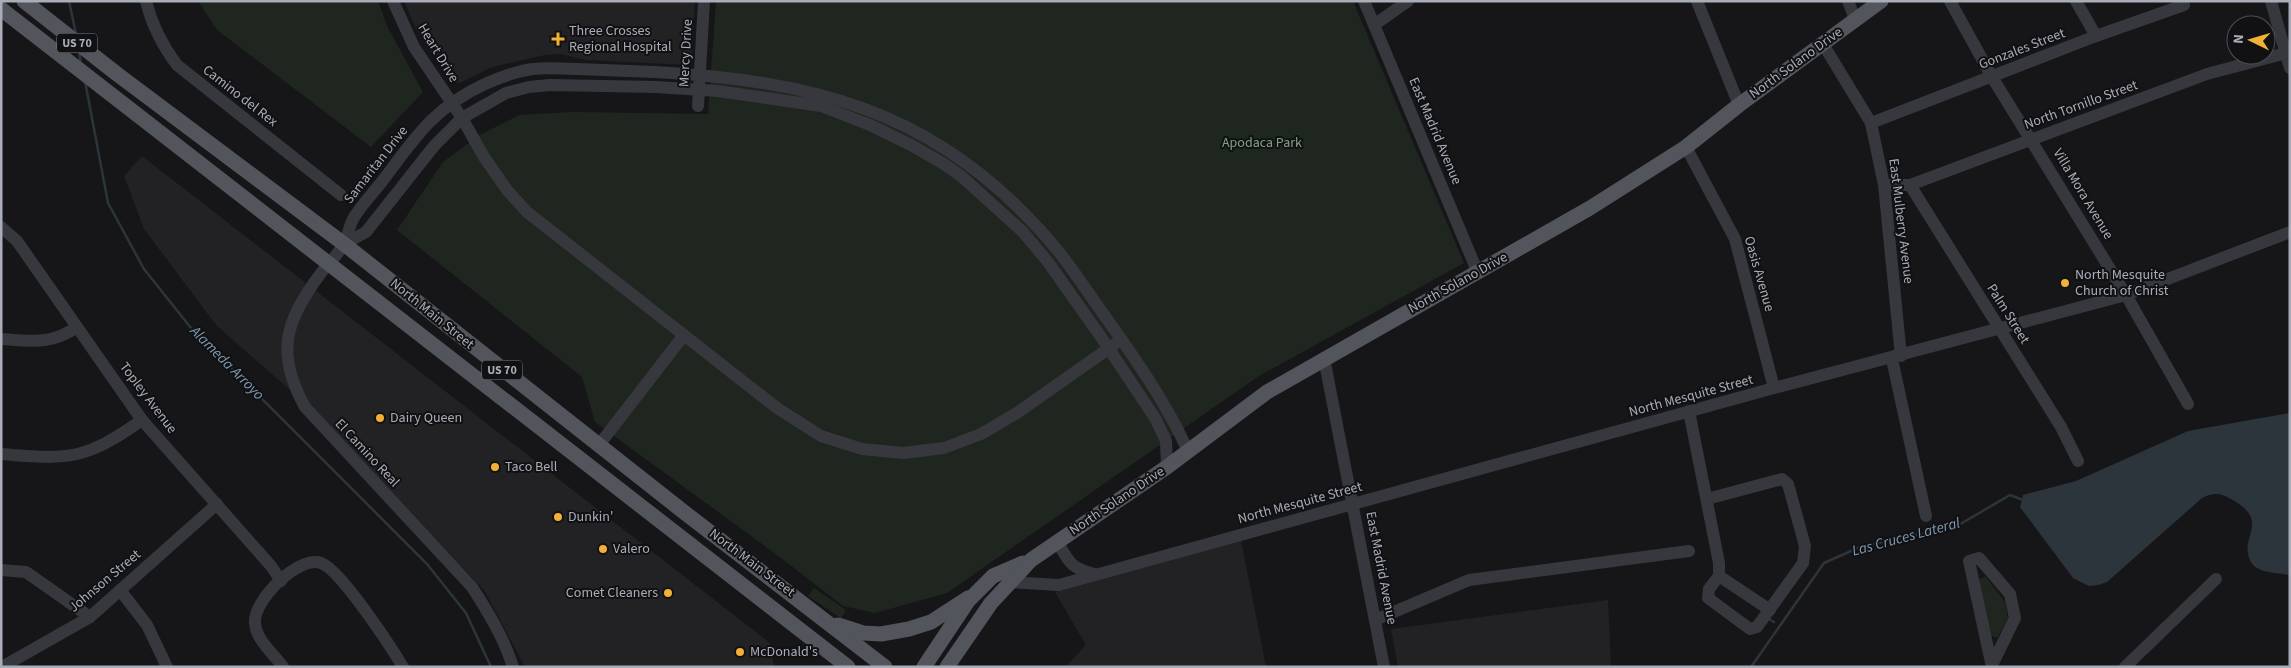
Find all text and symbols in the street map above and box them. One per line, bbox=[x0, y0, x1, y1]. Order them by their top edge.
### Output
north arrow bbox=[2226, 15, 2276, 65]
street label: Mercy Drive bbox=[674, 18, 698, 87]
street label: Heart Drive bbox=[413, 20, 464, 86]
place label: Three Crosses Regional Hospital bbox=[569, 21, 672, 57]
street label: North Solano Drive bbox=[1745, 22, 1847, 104]
street label: Gonzales Street bbox=[1976, 23, 2068, 75]
marker: Three Crosses Regional Hospital bbox=[551, 32, 565, 46]
text: N bbox=[2229, 33, 2249, 44]
road number: US 70 bbox=[57, 34, 97, 52]
street label: Camino del Rex bbox=[198, 60, 282, 132]
street label: East Madrid Avenue bbox=[1403, 74, 1467, 188]
street label: North Tornillo Street bbox=[2021, 75, 2141, 135]
street label: Samaritan Drive bbox=[339, 122, 413, 208]
park label: Apodaca Park bbox=[1222, 133, 1302, 153]
street label: Villa Mora Avenue bbox=[2048, 145, 2118, 243]
street label: East Mulberry Avenue bbox=[1883, 157, 1919, 285]
street label: Oasis Avenue bbox=[1739, 234, 1779, 314]
street label: North Solano Drive bbox=[1405, 247, 1511, 319]
place label: North Mesquite Church of Christ bbox=[2075, 265, 2169, 301]
street label: North Main Street bbox=[386, 274, 478, 354]
marker: North Mesquite Church of Christ bbox=[2059, 277, 2071, 289]
street label: Palm Street bbox=[1982, 280, 2034, 348]
water label: Alameda Arroyo bbox=[184, 320, 269, 405]
street label: Topley Avenue bbox=[114, 358, 182, 438]
road number: US 70 bbox=[482, 360, 522, 380]
street label: North Mesquite Street bbox=[1627, 370, 1756, 422]
place label: Dairy Queen bbox=[390, 408, 462, 428]
marker: Dairy Queen bbox=[374, 412, 386, 424]
street label: El Camino Real bbox=[330, 414, 404, 492]
place label: Taco Bell bbox=[505, 457, 558, 477]
marker: Taco Bell bbox=[489, 461, 501, 473]
street label: North Solano Drive bbox=[1066, 462, 1169, 540]
street label: North Mesquite Street bbox=[1236, 477, 1365, 529]
place label: Dunkin' bbox=[568, 507, 613, 527]
street label: East Madrid Avenue bbox=[1360, 510, 1402, 626]
marker: Dunkin' bbox=[552, 511, 564, 523]
water label: Las Cruces Lateral bbox=[1850, 512, 1963, 562]
street label: North Main Street bbox=[705, 524, 799, 602]
place label: Valero bbox=[613, 539, 650, 559]
marker: Valero bbox=[597, 543, 609, 555]
street label: Johnson Street bbox=[65, 545, 146, 617]
place label: Comet Cleaners bbox=[566, 583, 658, 603]
marker: Comet Cleaners bbox=[662, 587, 674, 599]
place label: McDonald's bbox=[750, 642, 818, 662]
marker: McDonald's bbox=[734, 646, 746, 658]

